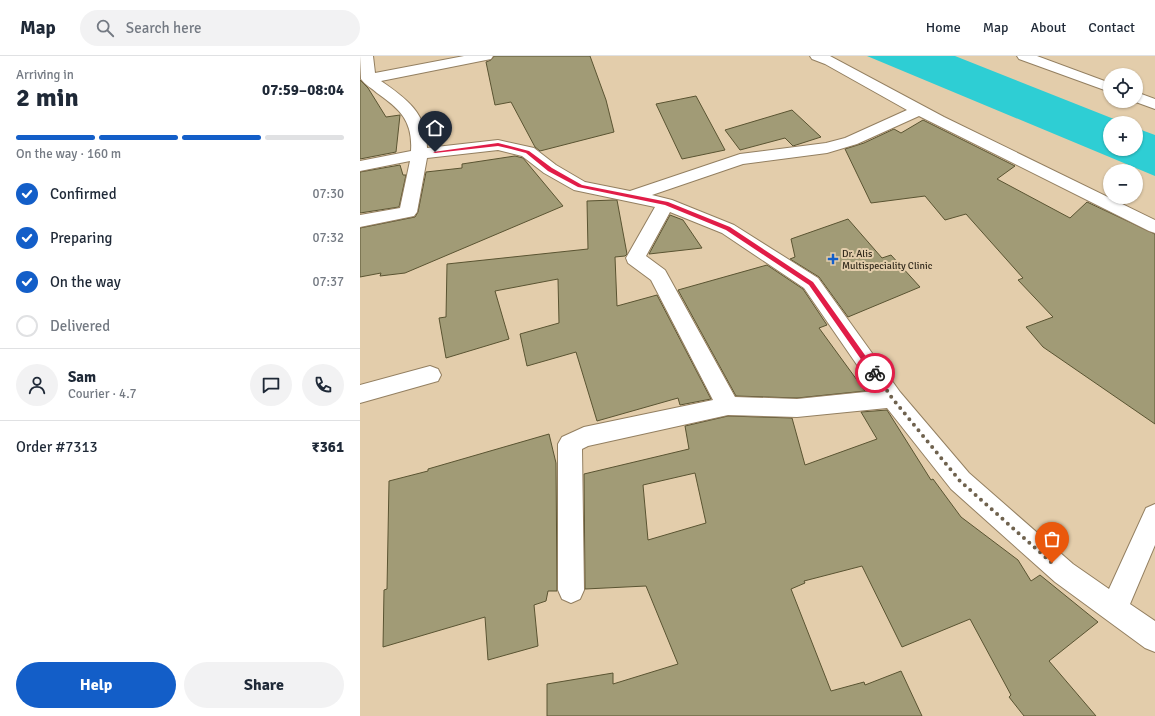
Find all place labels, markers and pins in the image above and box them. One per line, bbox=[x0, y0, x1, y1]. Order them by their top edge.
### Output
pin bbox=[418, 111, 452, 152]
place label: Dr. Alis Multispeciality Clinic bbox=[842, 248, 933, 272]
marker: Dr. Alis Multispeciality Clinic bbox=[827, 253, 839, 265]
pin bbox=[1035, 522, 1069, 563]

